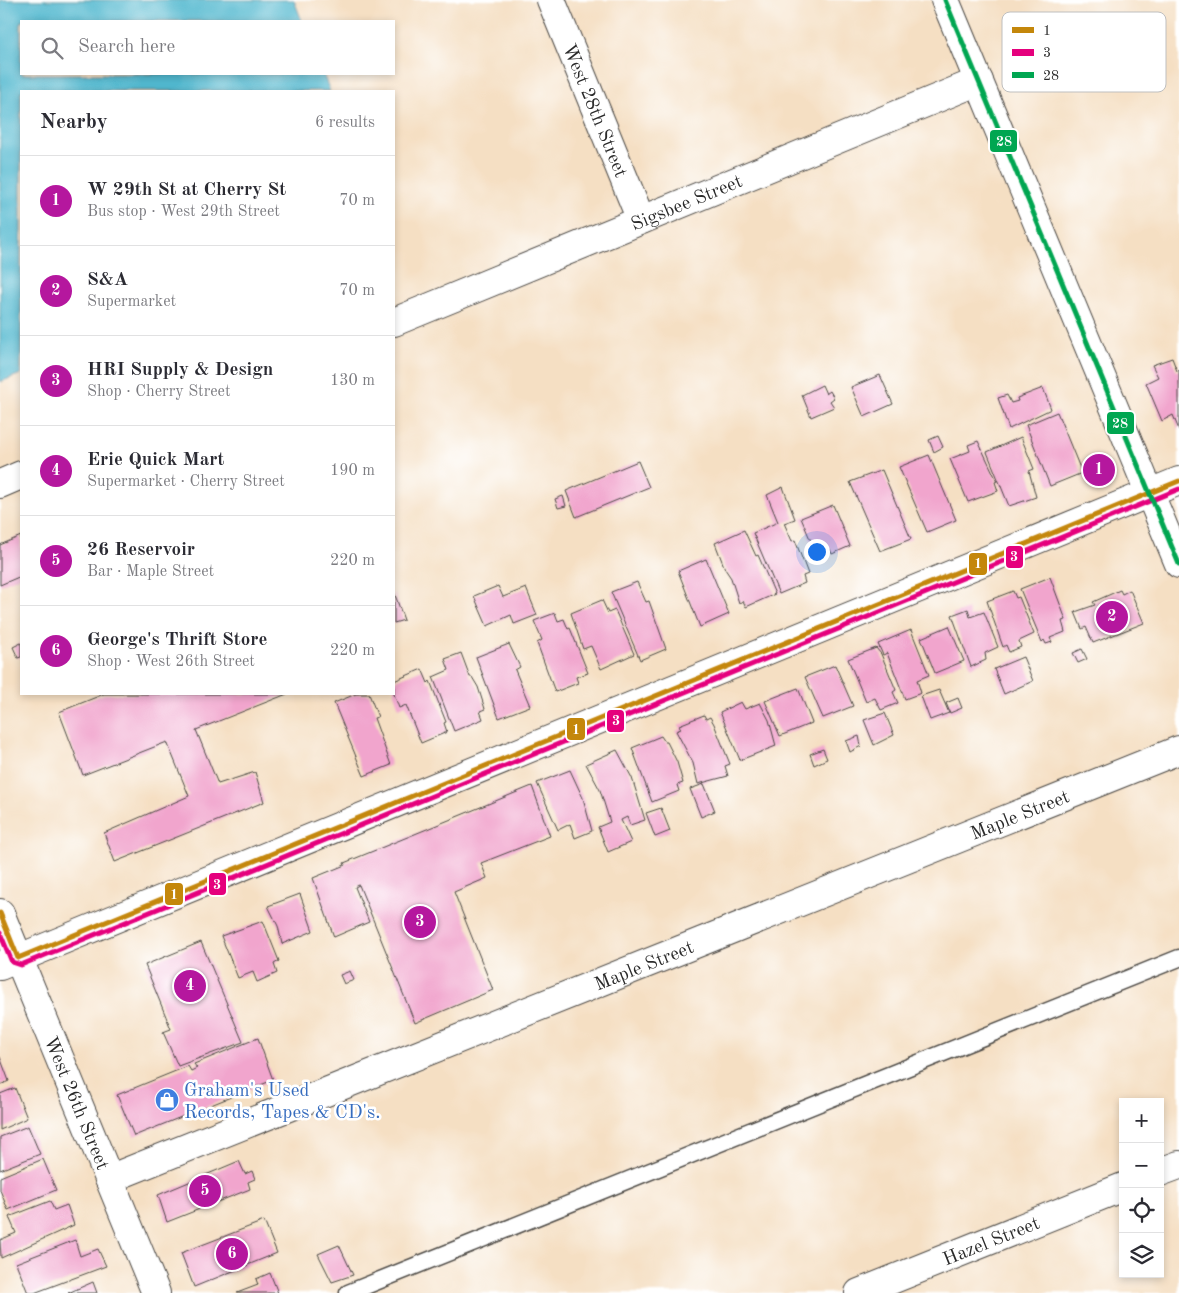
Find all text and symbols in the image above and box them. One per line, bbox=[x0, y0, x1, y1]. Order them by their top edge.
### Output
legend bbox=[1002, 12, 1166, 92]
search box bbox=[20, 20, 395, 75]
text: 1 bbox=[1043, 24, 1051, 38]
icon: search bbox=[38, 34, 66, 62]
text: Search here bbox=[78, 38, 175, 57]
street label: West 28th Street bbox=[558, 42, 629, 181]
text: 3 bbox=[1043, 46, 1051, 60]
text: 28 bbox=[1043, 69, 1059, 83]
text: Nearby bbox=[40, 112, 108, 133]
text: 6 results bbox=[315, 115, 375, 131]
line badge: 28 bbox=[989, 129, 1018, 153]
text: 28 bbox=[996, 135, 1012, 149]
street label: Sigsbee Street bbox=[629, 173, 745, 235]
text: W 29th St at Cherry St bbox=[87, 181, 286, 200]
text: 1 bbox=[51, 193, 61, 209]
text: 70 m bbox=[339, 193, 375, 209]
text: Bus stop · West 29th Street bbox=[87, 204, 280, 220]
text: S&A bbox=[87, 271, 128, 290]
text: 2 bbox=[51, 283, 61, 299]
text: 70 m bbox=[339, 283, 375, 299]
text: Supermarket bbox=[87, 294, 176, 310]
text: HRI Supply & Design bbox=[87, 361, 273, 380]
text: 3 bbox=[51, 373, 61, 389]
text: 130 m bbox=[330, 373, 375, 389]
text: Shop · Cherry Street bbox=[87, 384, 231, 400]
line badge: 28 bbox=[1106, 411, 1135, 435]
text: 28 bbox=[1112, 417, 1128, 431]
text: Erie Quick Mart bbox=[87, 451, 224, 470]
pin: 1 bbox=[1083, 451, 1115, 489]
text: 4 bbox=[51, 463, 61, 479]
text: 190 m bbox=[330, 463, 375, 479]
text: Supermarket · Cherry Street bbox=[87, 474, 285, 490]
your location bbox=[804, 539, 830, 565]
text: 26 Reservoir bbox=[87, 541, 195, 560]
line badge: 3 bbox=[1005, 545, 1024, 569]
text: 3 bbox=[1010, 550, 1018, 564]
line badge: 1 bbox=[968, 552, 988, 576]
text: 5 bbox=[51, 553, 61, 569]
text: 220 m bbox=[330, 553, 375, 569]
text: 1 bbox=[974, 557, 982, 571]
text: Bar · Maple Street bbox=[87, 564, 214, 580]
pin: 2 bbox=[1096, 598, 1128, 636]
text: George's Thrift Store bbox=[87, 631, 268, 650]
text: 6 bbox=[51, 643, 61, 659]
text: 220 m bbox=[330, 643, 375, 659]
text: Shop · West 26th Street bbox=[87, 654, 255, 670]
line badge: 3 bbox=[606, 709, 625, 733]
text: 3 bbox=[612, 714, 620, 728]
line badge: 1 bbox=[566, 717, 586, 741]
text: 1 bbox=[572, 723, 580, 737]
street label: Maple Street bbox=[968, 788, 1073, 845]
line badge: 3 bbox=[208, 872, 227, 896]
text: 3 bbox=[213, 878, 221, 892]
line badge: 1 bbox=[164, 882, 184, 906]
text: 1 bbox=[170, 888, 178, 902]
pin: 3 bbox=[404, 903, 436, 941]
street label: Maple Street bbox=[592, 939, 697, 995]
pin: 4 bbox=[174, 967, 206, 1005]
street label: West 26th Street bbox=[40, 1034, 111, 1173]
place label: Graham's Used Records, Tapes & CD's. bbox=[184, 1082, 381, 1123]
shop icon: Graham's Used Records, Tapes & CD's. bbox=[154, 1087, 180, 1113]
map controls bbox=[1119, 1098, 1164, 1278]
button: + bbox=[1119, 1098, 1164, 1143]
button: − bbox=[1119, 1143, 1164, 1188]
pin: 5 bbox=[189, 1172, 221, 1210]
button: locate bbox=[1119, 1188, 1164, 1233]
street label: Hazel Street bbox=[941, 1215, 1043, 1270]
button: layers bbox=[1119, 1233, 1164, 1278]
pin: 6 bbox=[216, 1235, 248, 1273]

